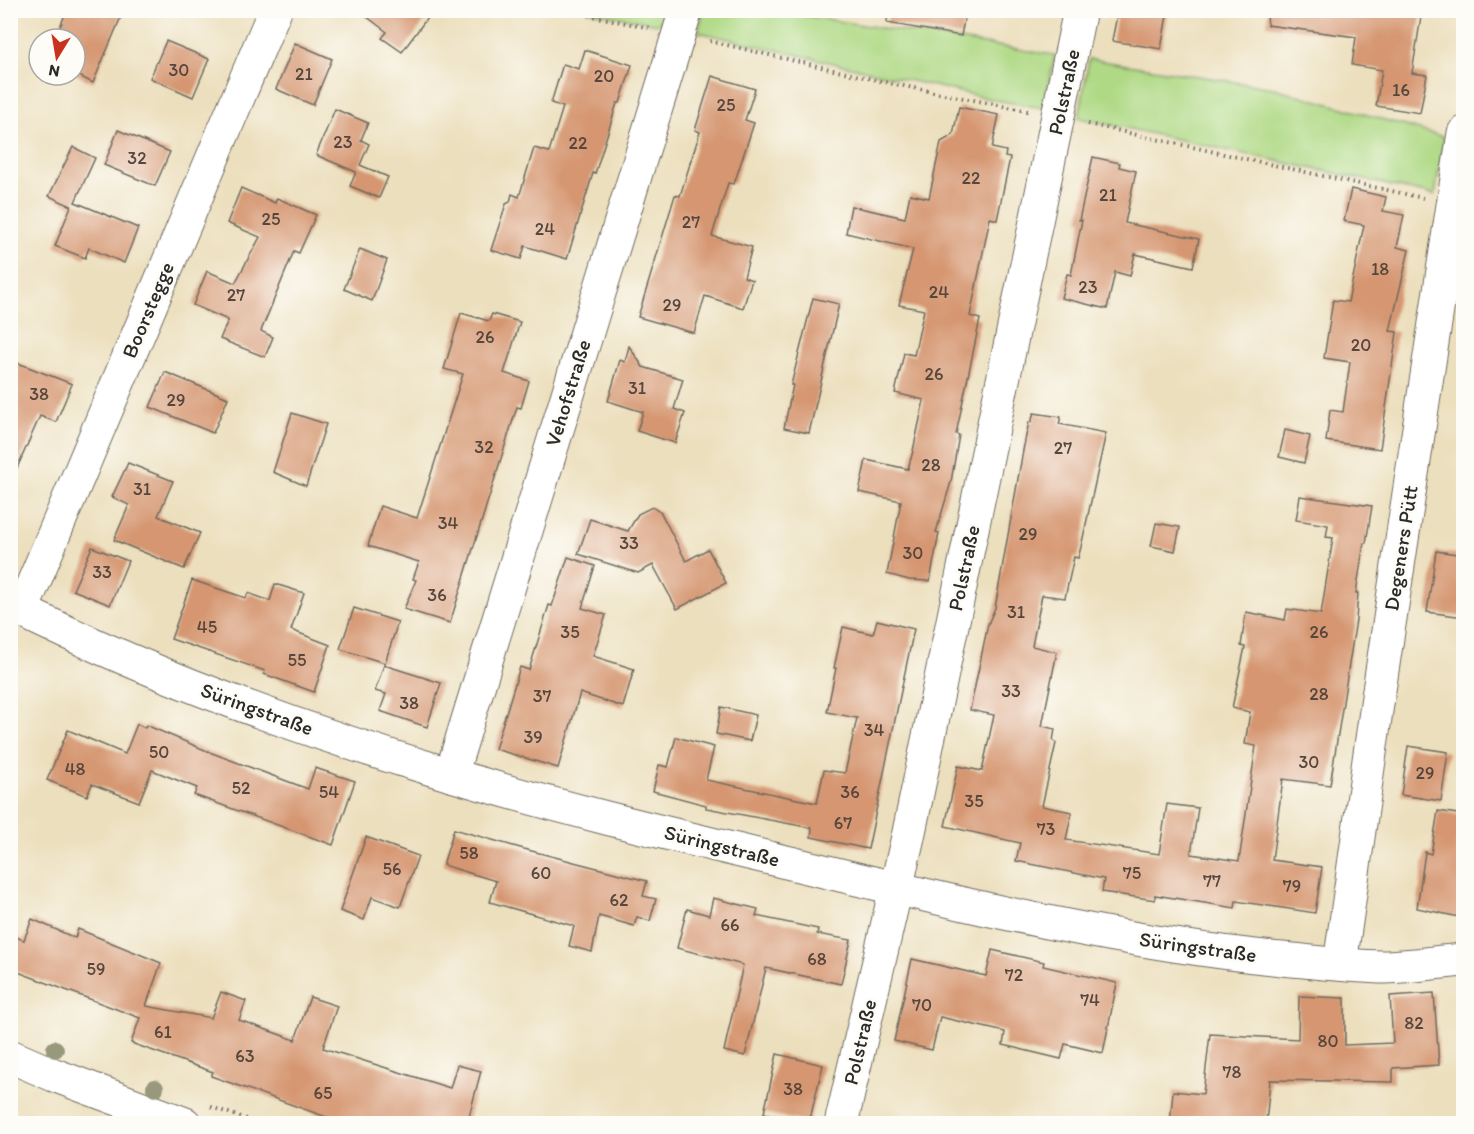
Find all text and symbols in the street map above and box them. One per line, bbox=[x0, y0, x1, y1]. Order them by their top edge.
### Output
north arrow bbox=[27, 27, 87, 87]
street label: Polstraße bbox=[1042, 47, 1085, 137]
house number: 30 bbox=[169, 59, 189, 81]
text: N bbox=[47, 61, 61, 82]
house number: 21 bbox=[295, 63, 313, 85]
house number: 20 bbox=[594, 65, 614, 87]
house number: 16 bbox=[1392, 79, 1410, 101]
house number: 25 bbox=[717, 94, 735, 116]
house number: 23 bbox=[333, 131, 353, 153]
house number: 22 bbox=[569, 132, 588, 154]
house number: 32 bbox=[127, 147, 147, 169]
house number: 22 bbox=[962, 167, 981, 189]
house number: 21 bbox=[1099, 184, 1117, 206]
house number: 25 bbox=[262, 208, 280, 230]
house number: 27 bbox=[682, 211, 700, 233]
house number: 24 bbox=[535, 218, 555, 240]
street label: Boorstegge bbox=[116, 258, 179, 362]
house number: 18 bbox=[1371, 258, 1389, 280]
house number: 23 bbox=[1078, 276, 1098, 298]
house number: 24 bbox=[929, 281, 949, 303]
house number: 27 bbox=[227, 284, 245, 306]
house number: 29 bbox=[663, 294, 681, 316]
house number: 26 bbox=[476, 326, 495, 348]
house number: 20 bbox=[1351, 334, 1371, 356]
street label: Vehofstraße bbox=[539, 336, 596, 449]
house number: 26 bbox=[925, 363, 944, 385]
house number: 31 bbox=[628, 377, 646, 399]
house number: 38 bbox=[29, 383, 49, 405]
house number: 29 bbox=[167, 389, 185, 411]
house number: 32 bbox=[474, 436, 494, 458]
house number: 27 bbox=[1054, 437, 1072, 459]
house number: 28 bbox=[921, 454, 941, 476]
house number: 31 bbox=[133, 478, 151, 500]
street label: Degeners Pütt bbox=[1378, 483, 1423, 613]
house number: 34 bbox=[438, 512, 458, 534]
street label: Polstraße bbox=[942, 523, 985, 613]
house number: 29 bbox=[1019, 523, 1037, 545]
house number: 33 bbox=[619, 532, 639, 554]
house number: 30 bbox=[903, 542, 923, 564]
house number: 33 bbox=[92, 561, 112, 583]
house number: 36 bbox=[427, 584, 447, 606]
house number: 31 bbox=[1007, 601, 1025, 623]
house number: 45 bbox=[197, 616, 217, 638]
house number: 35 bbox=[560, 621, 580, 643]
house number: 26 bbox=[1310, 621, 1329, 643]
house number: 55 bbox=[288, 649, 306, 671]
street label: Süringstraße bbox=[197, 677, 317, 740]
house number: 33 bbox=[1001, 680, 1021, 702]
house number: 28 bbox=[1309, 683, 1329, 705]
house number: 37 bbox=[533, 685, 551, 707]
house number: 38 bbox=[399, 692, 419, 714]
house number: 34 bbox=[864, 719, 884, 741]
house number: 39 bbox=[523, 726, 543, 748]
house number: 50 bbox=[149, 741, 169, 763]
house number: 30 bbox=[1299, 751, 1319, 773]
house number: 48 bbox=[65, 758, 85, 780]
house number: 29 bbox=[1416, 762, 1434, 784]
house number: 52 bbox=[232, 777, 251, 799]
house number: 54 bbox=[319, 781, 339, 803]
house number: 36 bbox=[840, 781, 860, 803]
house number: 35 bbox=[964, 790, 984, 812]
house number: 67 bbox=[834, 812, 852, 834]
house number: 73 bbox=[1037, 818, 1056, 840]
street label: Süringstraße bbox=[662, 819, 782, 872]
house number: 58 bbox=[459, 842, 479, 864]
house number: 56 bbox=[383, 858, 401, 880]
house number: 60 bbox=[531, 862, 551, 884]
house number: 75 bbox=[1123, 862, 1141, 884]
house number: 77 bbox=[1203, 870, 1221, 892]
house number: 79 bbox=[1283, 875, 1301, 897]
house number: 62 bbox=[610, 889, 629, 911]
house number: 66 bbox=[720, 914, 740, 936]
street label: Süringstraße bbox=[1138, 926, 1258, 967]
house number: 68 bbox=[807, 948, 827, 970]
house number: 59 bbox=[87, 958, 105, 980]
house number: 72 bbox=[1005, 964, 1024, 986]
house number: 74 bbox=[1080, 989, 1100, 1011]
house number: 70 bbox=[912, 994, 932, 1016]
street label: Polstraße bbox=[838, 997, 881, 1087]
house number: 82 bbox=[1404, 1012, 1424, 1034]
house number: 61 bbox=[154, 1021, 172, 1043]
house number: 80 bbox=[1318, 1030, 1338, 1052]
house number: 63 bbox=[235, 1045, 255, 1067]
house number: 78 bbox=[1223, 1061, 1242, 1083]
house number: 38 bbox=[783, 1078, 803, 1100]
house number: 65 bbox=[314, 1082, 332, 1104]

